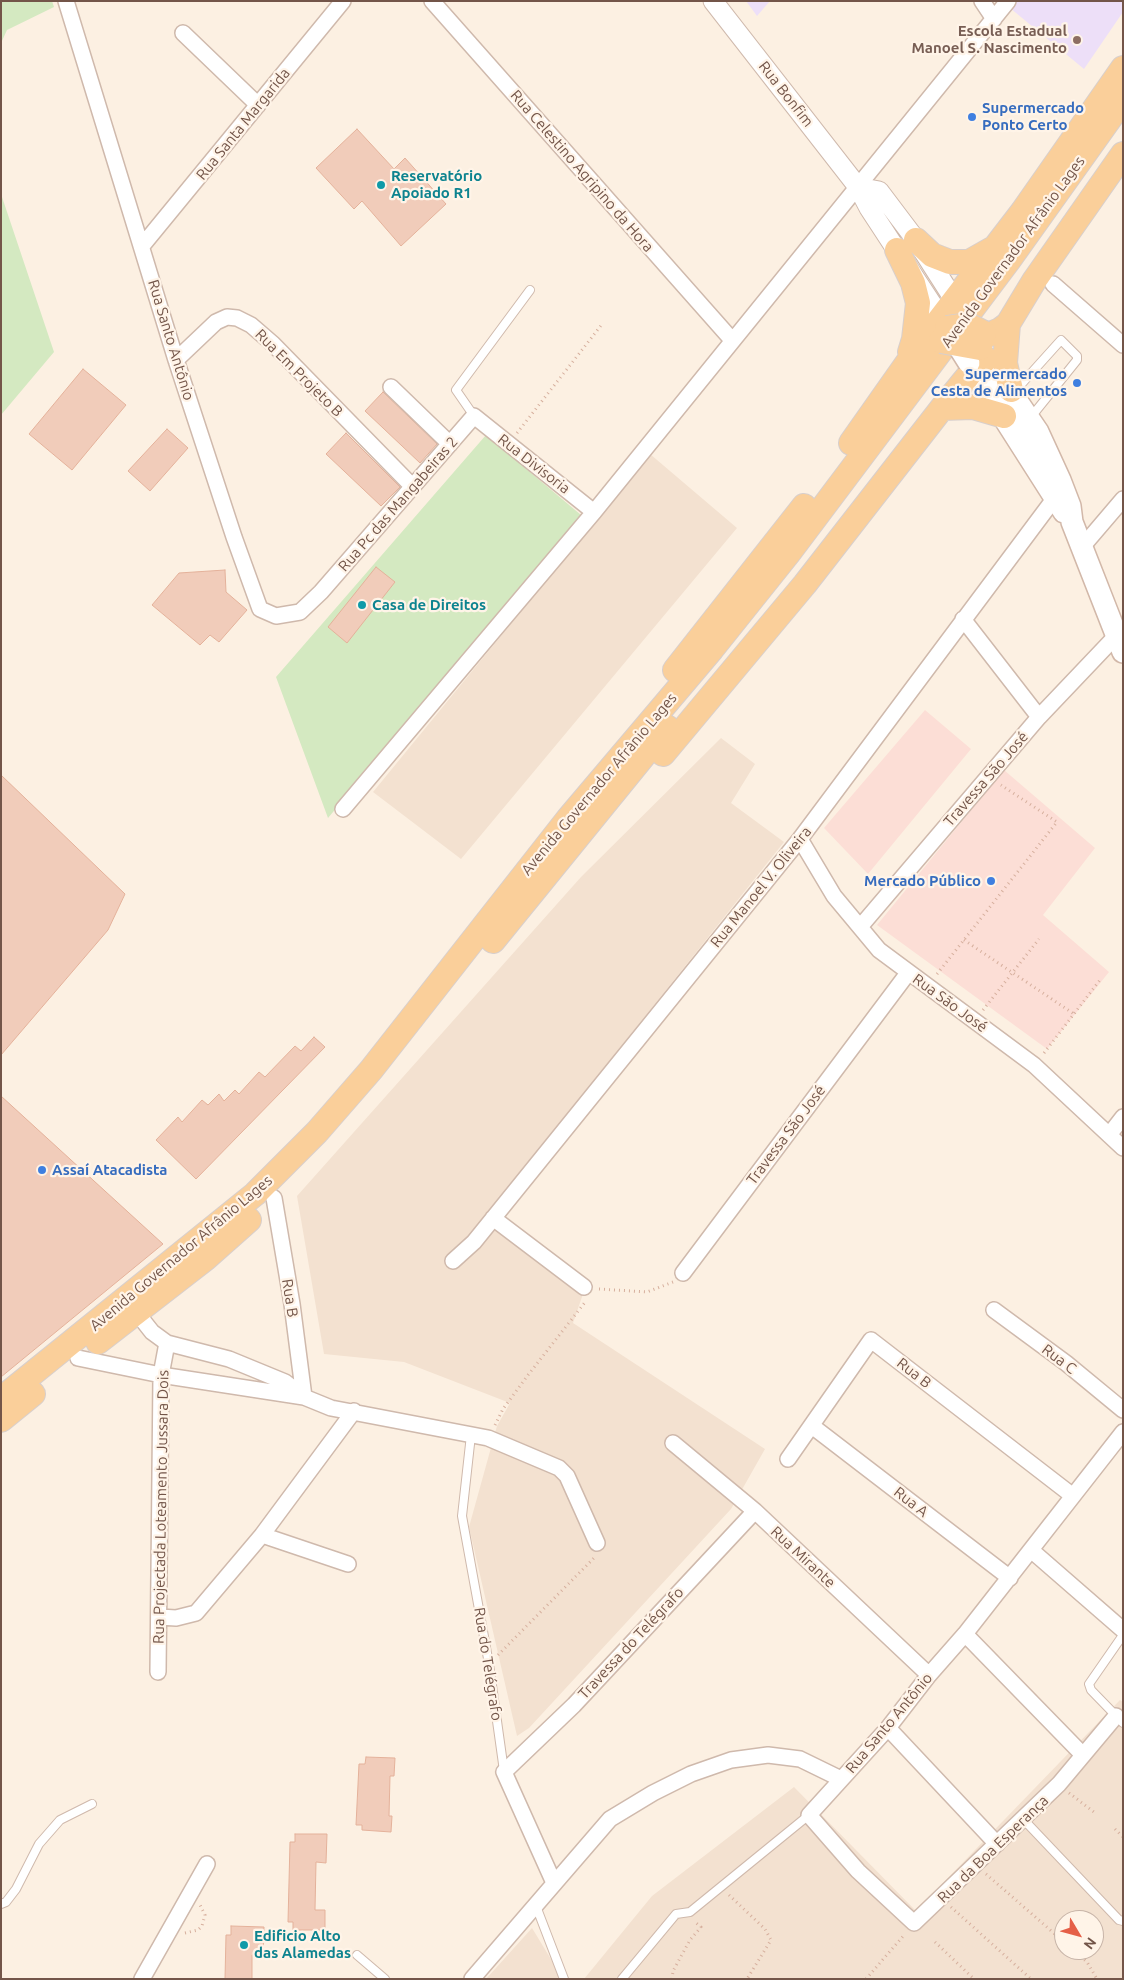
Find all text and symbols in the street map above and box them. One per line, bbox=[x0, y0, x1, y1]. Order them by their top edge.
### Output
place label: Escola Estadual Manoel S. Nascimento bbox=[911, 22, 1067, 57]
marker: Escola Estadual Manoel S. Nascimento bbox=[1071, 34, 1083, 46]
street label: Rua Bonfim bbox=[755, 58, 817, 130]
street label: Rua Santa Margarida bbox=[192, 64, 294, 184]
street label: Rua Celestino Agripino da Hora bbox=[507, 86, 657, 256]
place label: Supermercado Ponto Certo bbox=[982, 99, 1084, 134]
marker: Supermercado Ponto Certo bbox=[966, 111, 978, 123]
street label: Avenida Governador Afrânio Lages bbox=[937, 153, 1089, 351]
place label: Reservatório Apoiado R1 bbox=[391, 167, 482, 202]
marker: Reservatório Apoiado R1 bbox=[375, 179, 387, 191]
street label: Rua Santo Antônio bbox=[144, 277, 198, 403]
street label: Rua Em Projeto B bbox=[251, 325, 347, 421]
place label: Supermercado Cesta de Alimentos bbox=[931, 365, 1067, 400]
marker: Supermercado Cesta de Alimentos bbox=[1071, 377, 1083, 389]
street label: Rua Divisoria bbox=[494, 430, 574, 498]
street label: Rua Pc das Mangabeiras 2 bbox=[335, 433, 461, 575]
place label: Casa de Direitos bbox=[372, 596, 486, 614]
marker: Casa de Direitos bbox=[356, 599, 368, 611]
street label: Avenida Governador Afrânio Lages bbox=[517, 689, 681, 879]
street label: Travessa São José bbox=[940, 728, 1032, 830]
street label: Rua Manoel V. Oliveira bbox=[707, 823, 815, 951]
place label: Mercado Público bbox=[864, 872, 981, 890]
marker: Mercado Público bbox=[985, 875, 997, 887]
street label: Rua São José bbox=[909, 970, 991, 1036]
street label: Travessa São José bbox=[743, 1082, 829, 1188]
place label: Assaí Atacadista bbox=[52, 1161, 167, 1179]
marker: Assaí Atacadista bbox=[36, 1164, 48, 1176]
street label: Avenida Governador Afrânio Lages bbox=[86, 1171, 276, 1335]
street label: Rua B bbox=[278, 1278, 302, 1318]
street label: Rua C bbox=[1038, 1340, 1080, 1378]
street label: Rua B bbox=[893, 1354, 935, 1392]
street label: Rua Projectada Loteamento Jussara Dois bbox=[150, 1370, 172, 1644]
street label: Rua A bbox=[890, 1483, 932, 1521]
street label: Rua Mirante bbox=[767, 1523, 839, 1591]
street label: Travessa do Telégrafo bbox=[574, 1583, 688, 1703]
street label: Rua do Telégrafo bbox=[470, 1606, 506, 1722]
street label: Rua Santo Antônio bbox=[842, 1669, 936, 1777]
street label: Rua da Boa Esperança bbox=[934, 1791, 1052, 1907]
north arrow bbox=[1054, 1910, 1104, 1960]
place label: Edificio Alto das Alamedas bbox=[254, 1927, 351, 1962]
text: N bbox=[1081, 1934, 1100, 1952]
marker: Edificio Alto das Alamedas bbox=[238, 1939, 250, 1951]

